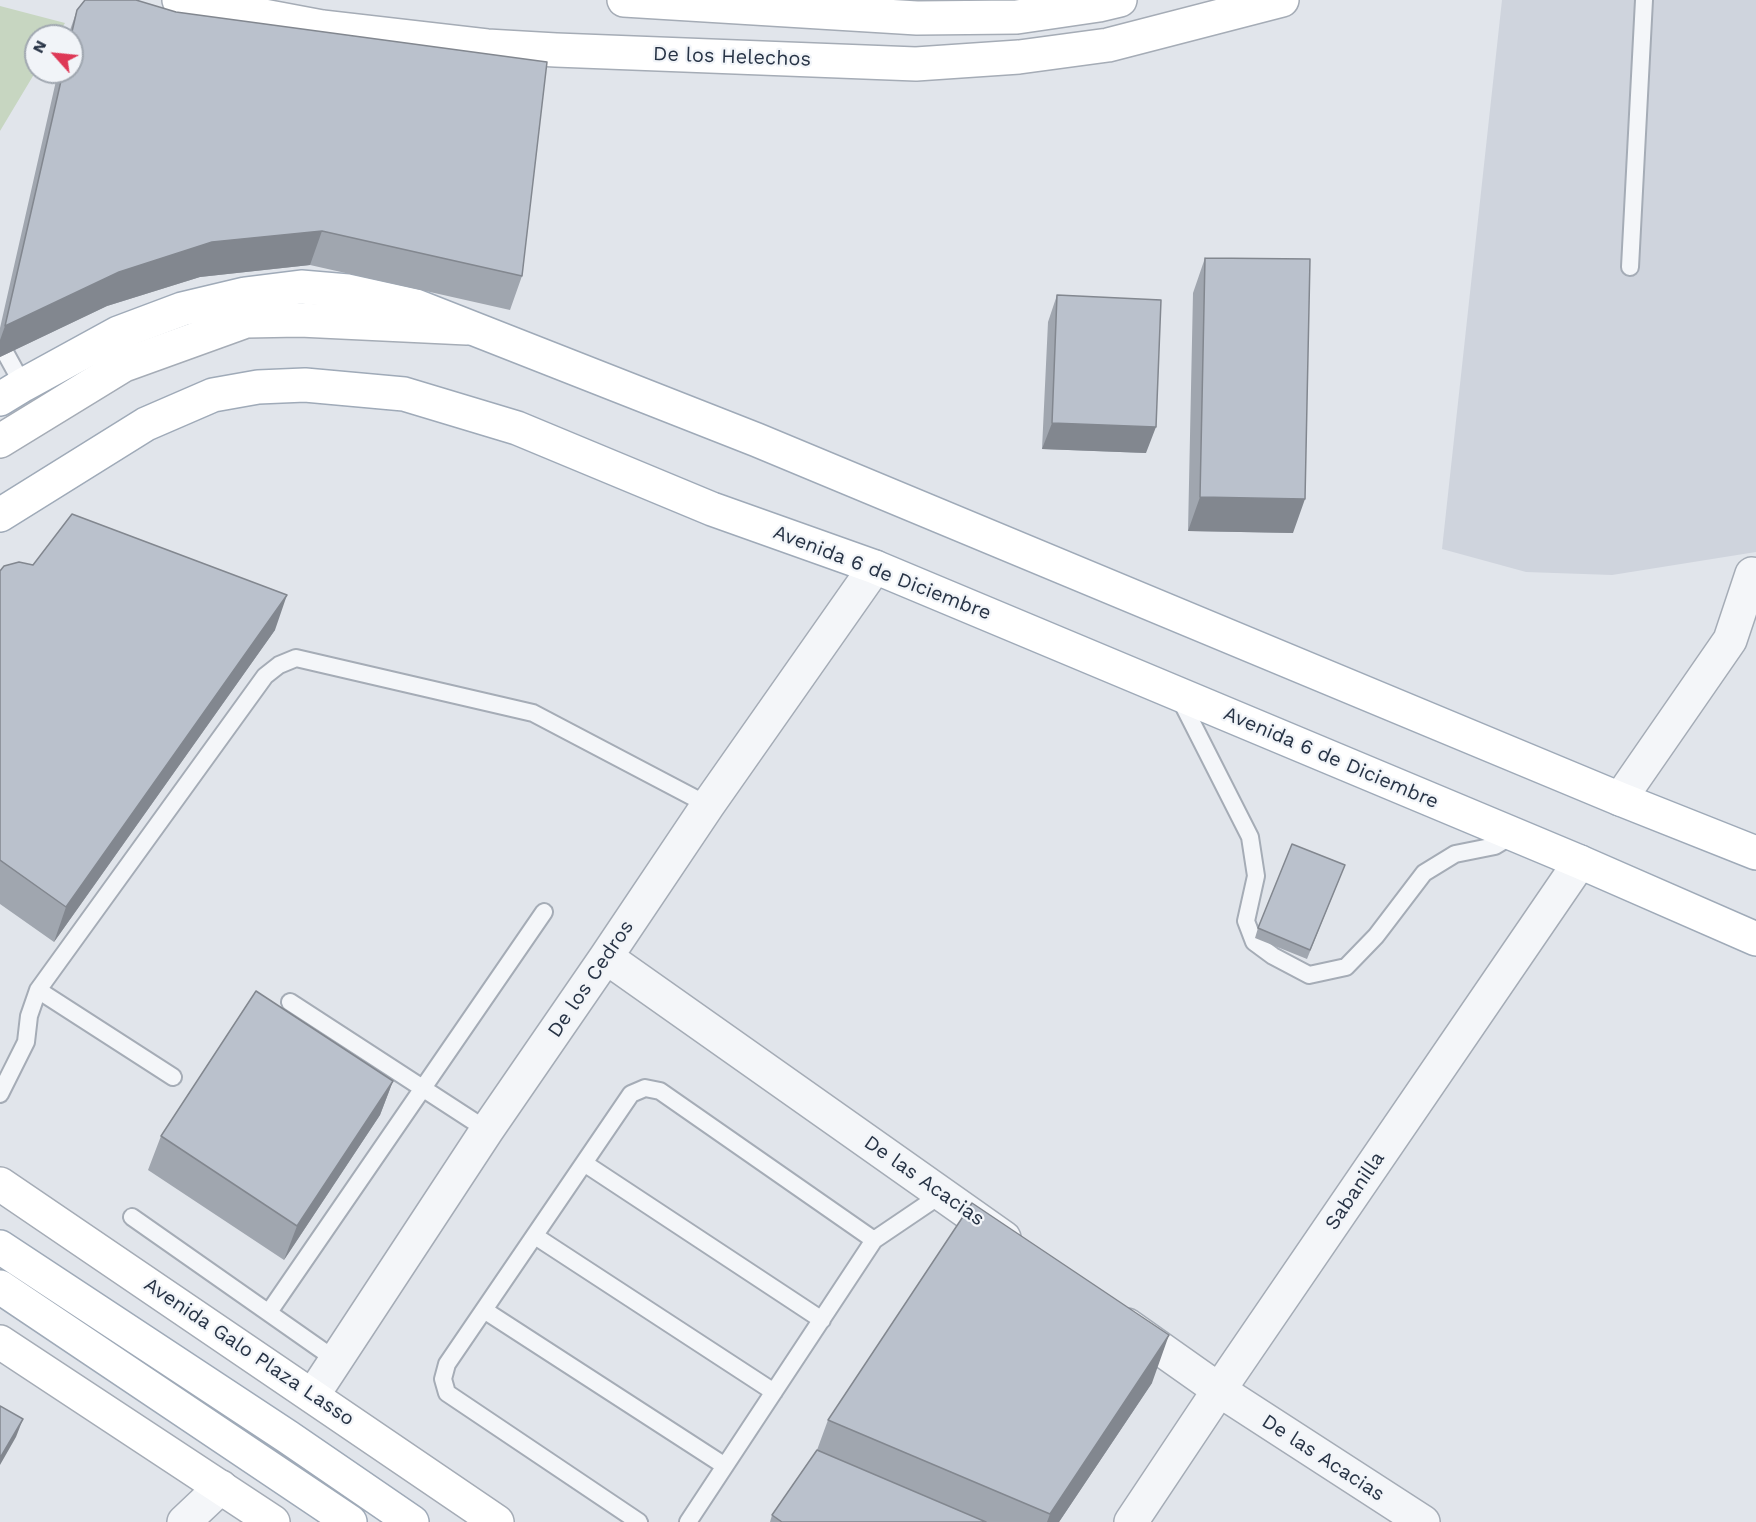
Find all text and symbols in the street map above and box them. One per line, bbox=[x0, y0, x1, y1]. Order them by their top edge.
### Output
north arrow bbox=[24, 24, 84, 84]
text: N bbox=[28, 37, 50, 56]
street label: De los Helechos bbox=[653, 42, 811, 72]
street label: Avenida 6 de Diciembre bbox=[770, 520, 994, 626]
street label: Avenida 6 de Diciembre bbox=[1220, 702, 1442, 814]
street label: De los Cedros bbox=[543, 916, 639, 1042]
street label: De las Acacias bbox=[859, 1131, 989, 1231]
street label: Sabanilla bbox=[1320, 1147, 1390, 1235]
street label: Avenida Galo Plaza Lasso bbox=[139, 1273, 359, 1431]
street label: De las Acacias bbox=[1257, 1409, 1389, 1507]

